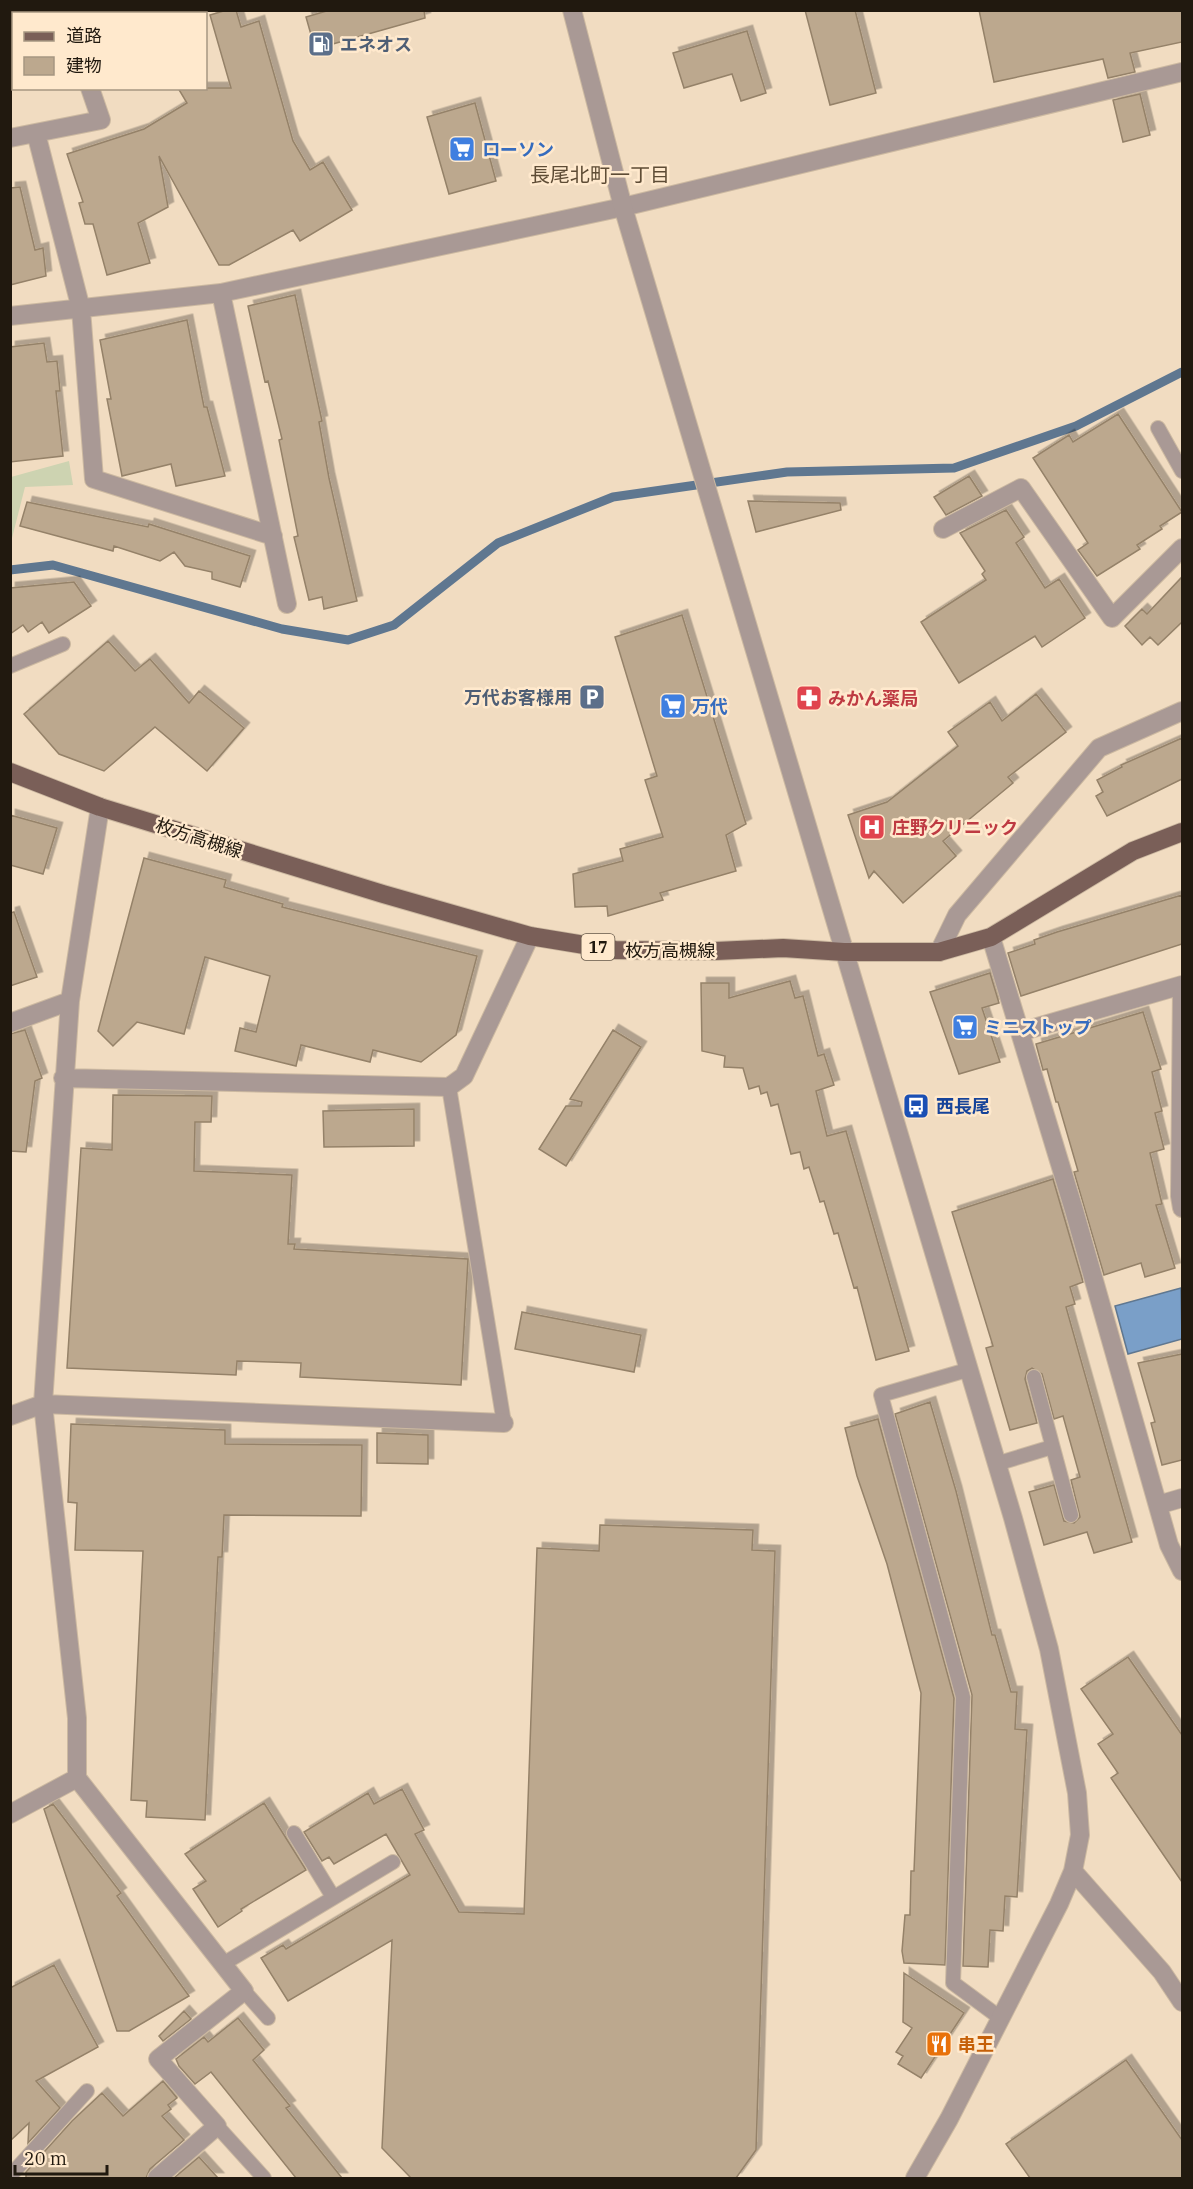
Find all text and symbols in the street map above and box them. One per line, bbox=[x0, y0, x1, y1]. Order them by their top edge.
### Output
legend bbox=[12, 12, 207, 90]
text: 道路 bbox=[66, 24, 102, 47]
fuel station icon: エネオス bbox=[306, 29, 336, 59]
place label: エネオス bbox=[340, 33, 412, 56]
text: 建物 bbox=[66, 54, 102, 77]
supermarket icon: ローソン bbox=[447, 134, 477, 164]
place label: ローソン bbox=[482, 138, 554, 161]
district label: 長尾北町一丁目 bbox=[530, 161, 670, 188]
parking icon: 万代お客様用 bbox=[577, 682, 607, 712]
pharmacy icon: みかん薬局 bbox=[794, 683, 824, 713]
place label: 万代お客様用 bbox=[464, 686, 572, 709]
place label: みかん薬局 bbox=[828, 687, 918, 710]
supermarket icon: 万代 bbox=[658, 691, 688, 721]
place label: 万代 bbox=[692, 695, 728, 718]
hospital icon: 庄野クリニック bbox=[857, 812, 887, 842]
street label: 枚方高槻線 bbox=[153, 813, 245, 863]
place label: 庄野クリニック bbox=[892, 816, 1018, 839]
road number: 17 bbox=[582, 934, 614, 960]
street label: 枚方高槻線 bbox=[625, 939, 715, 962]
supermarket icon: ミニストップ bbox=[950, 1012, 980, 1042]
place label: ミニストップ bbox=[984, 1016, 1092, 1039]
bus stop icon: 西長尾 bbox=[901, 1091, 931, 1121]
place label: 西長尾 bbox=[936, 1095, 990, 1118]
restaurant icon: 串王 bbox=[924, 2029, 954, 2059]
place label: 串王 bbox=[958, 2033, 994, 2056]
scale bar bbox=[15, 2138, 106, 2176]
text: 20 m bbox=[24, 2147, 67, 2170]

